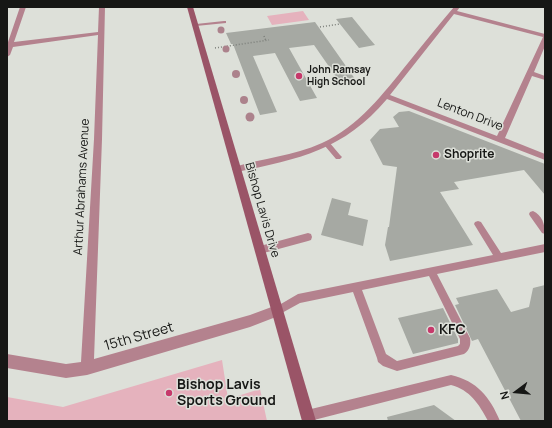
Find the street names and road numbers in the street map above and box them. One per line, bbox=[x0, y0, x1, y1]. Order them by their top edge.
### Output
street label: Lenton Drive bbox=[435, 96, 505, 134]
street label: Arthur Abrahams Avenue bbox=[71, 118, 93, 256]
street label: Bishop Lavis Drive bbox=[242, 161, 282, 259]
street label: 15th Street bbox=[102, 319, 176, 355]

